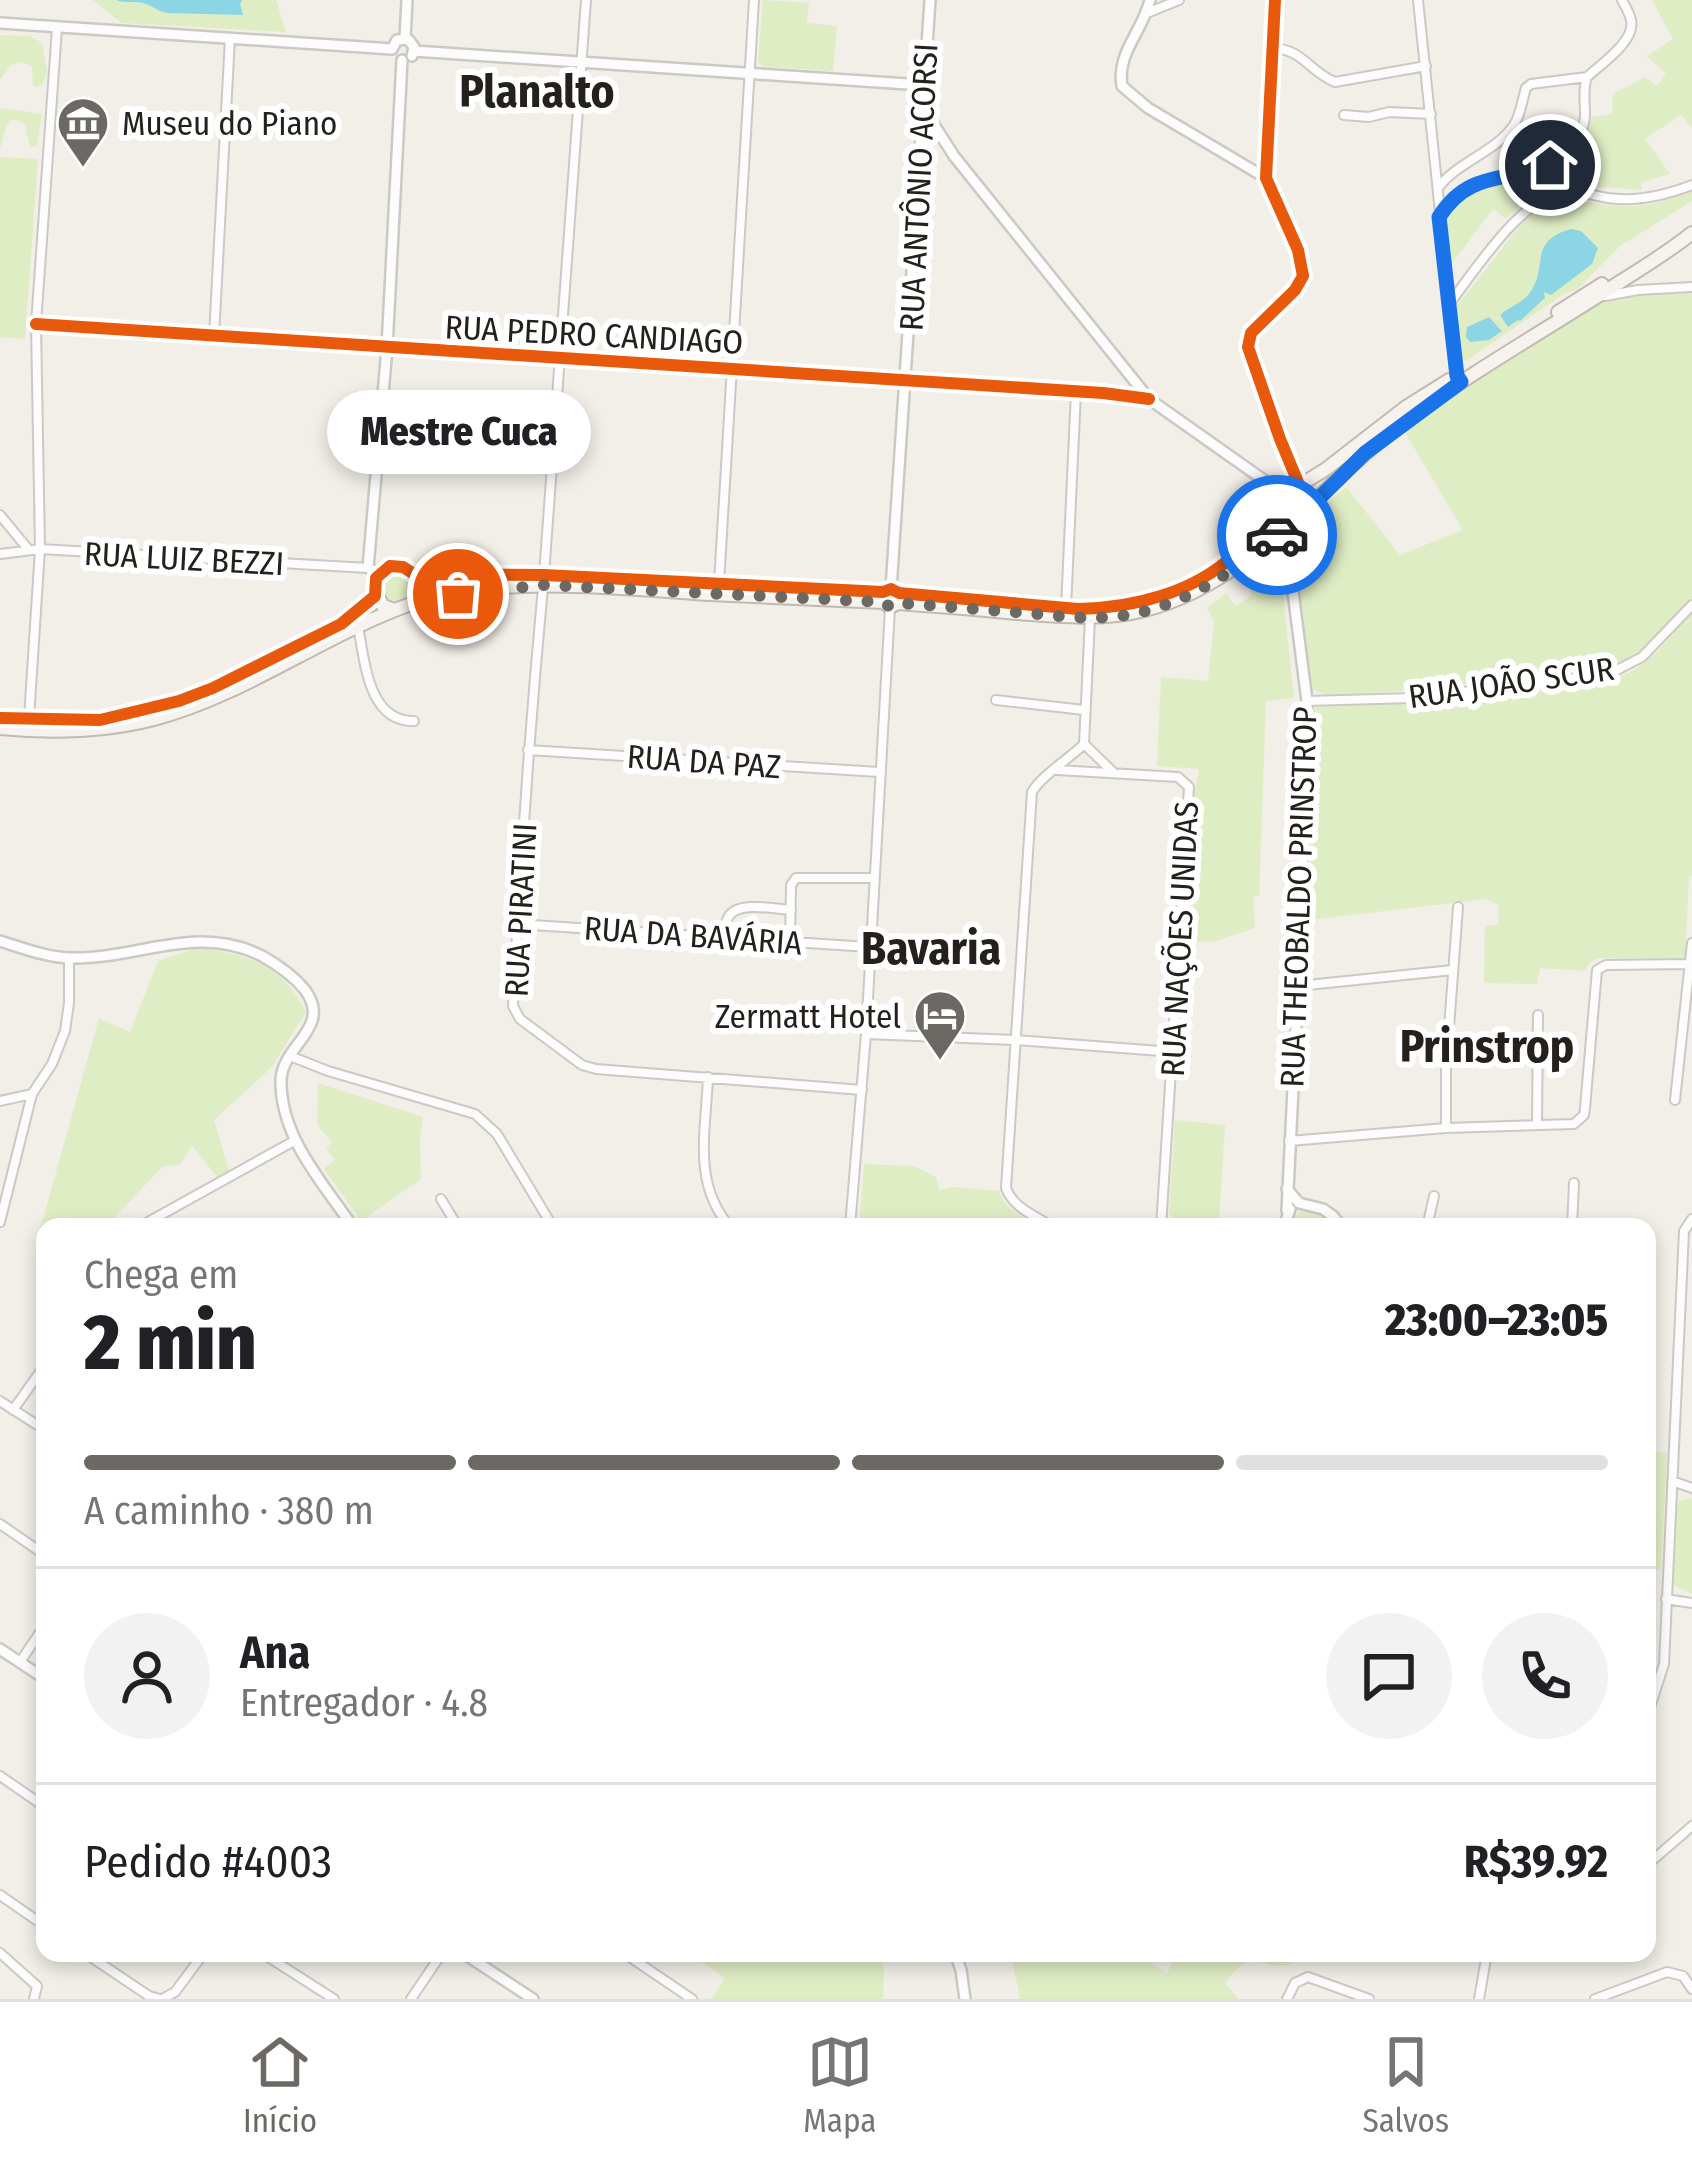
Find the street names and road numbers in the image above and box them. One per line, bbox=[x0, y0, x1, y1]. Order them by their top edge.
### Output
street label: RUA ANTÔNIO ACORSI bbox=[891, 42, 947, 332]
street label: RUA PEDRO CANDIAGO bbox=[444, 307, 744, 363]
street label: RUA LUIZ BEZZI bbox=[83, 534, 285, 584]
street label: RUA JOÃO SCUR bbox=[1406, 649, 1616, 717]
street label: RUA THEOBALDO PRINSTROP bbox=[1272, 706, 1326, 1088]
street label: RUA DA PAZ bbox=[626, 737, 782, 787]
street label: RUA NAÇÕES UNIDAS bbox=[1153, 800, 1207, 1078]
street label: RUA PIRATINI bbox=[496, 822, 546, 998]
street label: RUA DA BAVÁRIA bbox=[583, 908, 804, 964]

